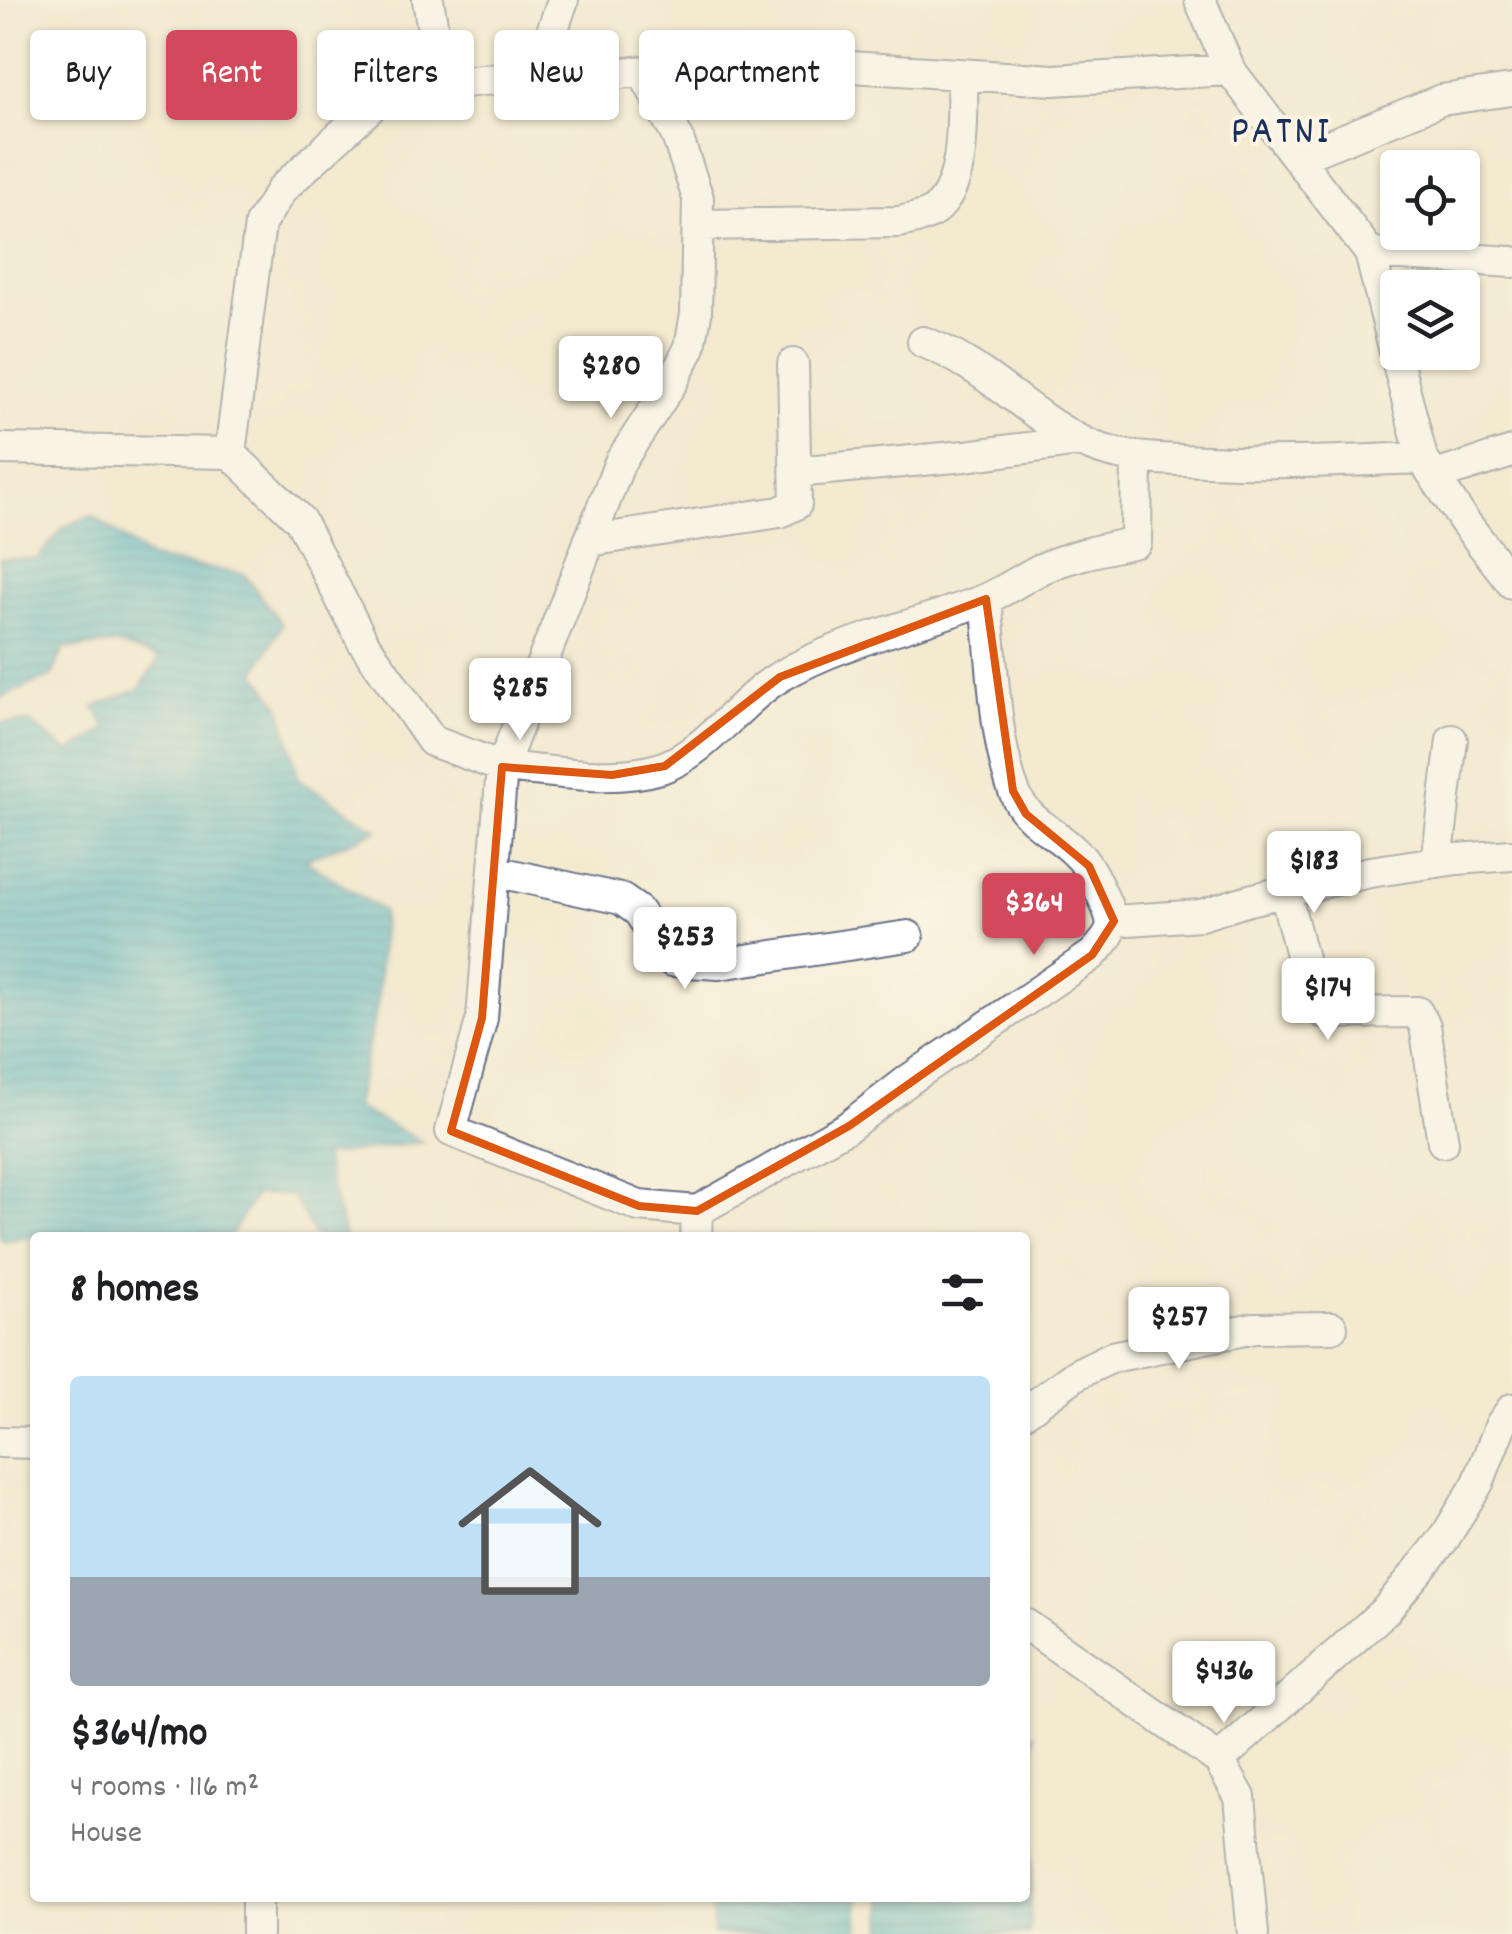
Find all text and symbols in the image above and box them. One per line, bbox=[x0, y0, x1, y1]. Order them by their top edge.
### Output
chip: Buy bbox=[30, 30, 146, 120]
chip: Rent bbox=[166, 30, 297, 120]
chip: Filters bbox=[317, 30, 474, 120]
chip: New bbox=[494, 30, 619, 120]
chip: Apartment bbox=[639, 30, 855, 120]
district label: PATNI bbox=[1231, 106, 1331, 163]
map controls bbox=[1380, 150, 1480, 370]
button: locate bbox=[1380, 150, 1480, 250]
button: layers bbox=[1380, 270, 1480, 370]
pin: $280 bbox=[552, 336, 670, 421]
text: $280 bbox=[581, 345, 641, 391]
pin: $285 bbox=[461, 658, 579, 743]
text: $285 bbox=[491, 667, 549, 713]
pin: $183 bbox=[1255, 831, 1373, 916]
text: $183 bbox=[1289, 840, 1339, 886]
pin: $364 bbox=[975, 873, 1093, 958]
text: $364 bbox=[1004, 882, 1064, 928]
pin: $253 bbox=[626, 907, 744, 992]
text: $253 bbox=[655, 916, 715, 962]
pin: $174 bbox=[1269, 958, 1387, 1043]
text: $174 bbox=[1304, 967, 1352, 1013]
text: 8 homes bbox=[70, 1262, 199, 1322]
icon: filters bbox=[935, 1265, 990, 1320]
pin: $257 bbox=[1120, 1287, 1238, 1372]
text: $257 bbox=[1150, 1296, 1208, 1342]
icon: home bbox=[440, 1441, 620, 1621]
pin: $436 bbox=[1165, 1641, 1283, 1726]
text: $436 bbox=[1194, 1650, 1254, 1696]
text: $364/mo bbox=[70, 1706, 207, 1766]
text: 4 rooms · 116 m² bbox=[70, 1766, 259, 1812]
text: House bbox=[70, 1812, 142, 1858]

